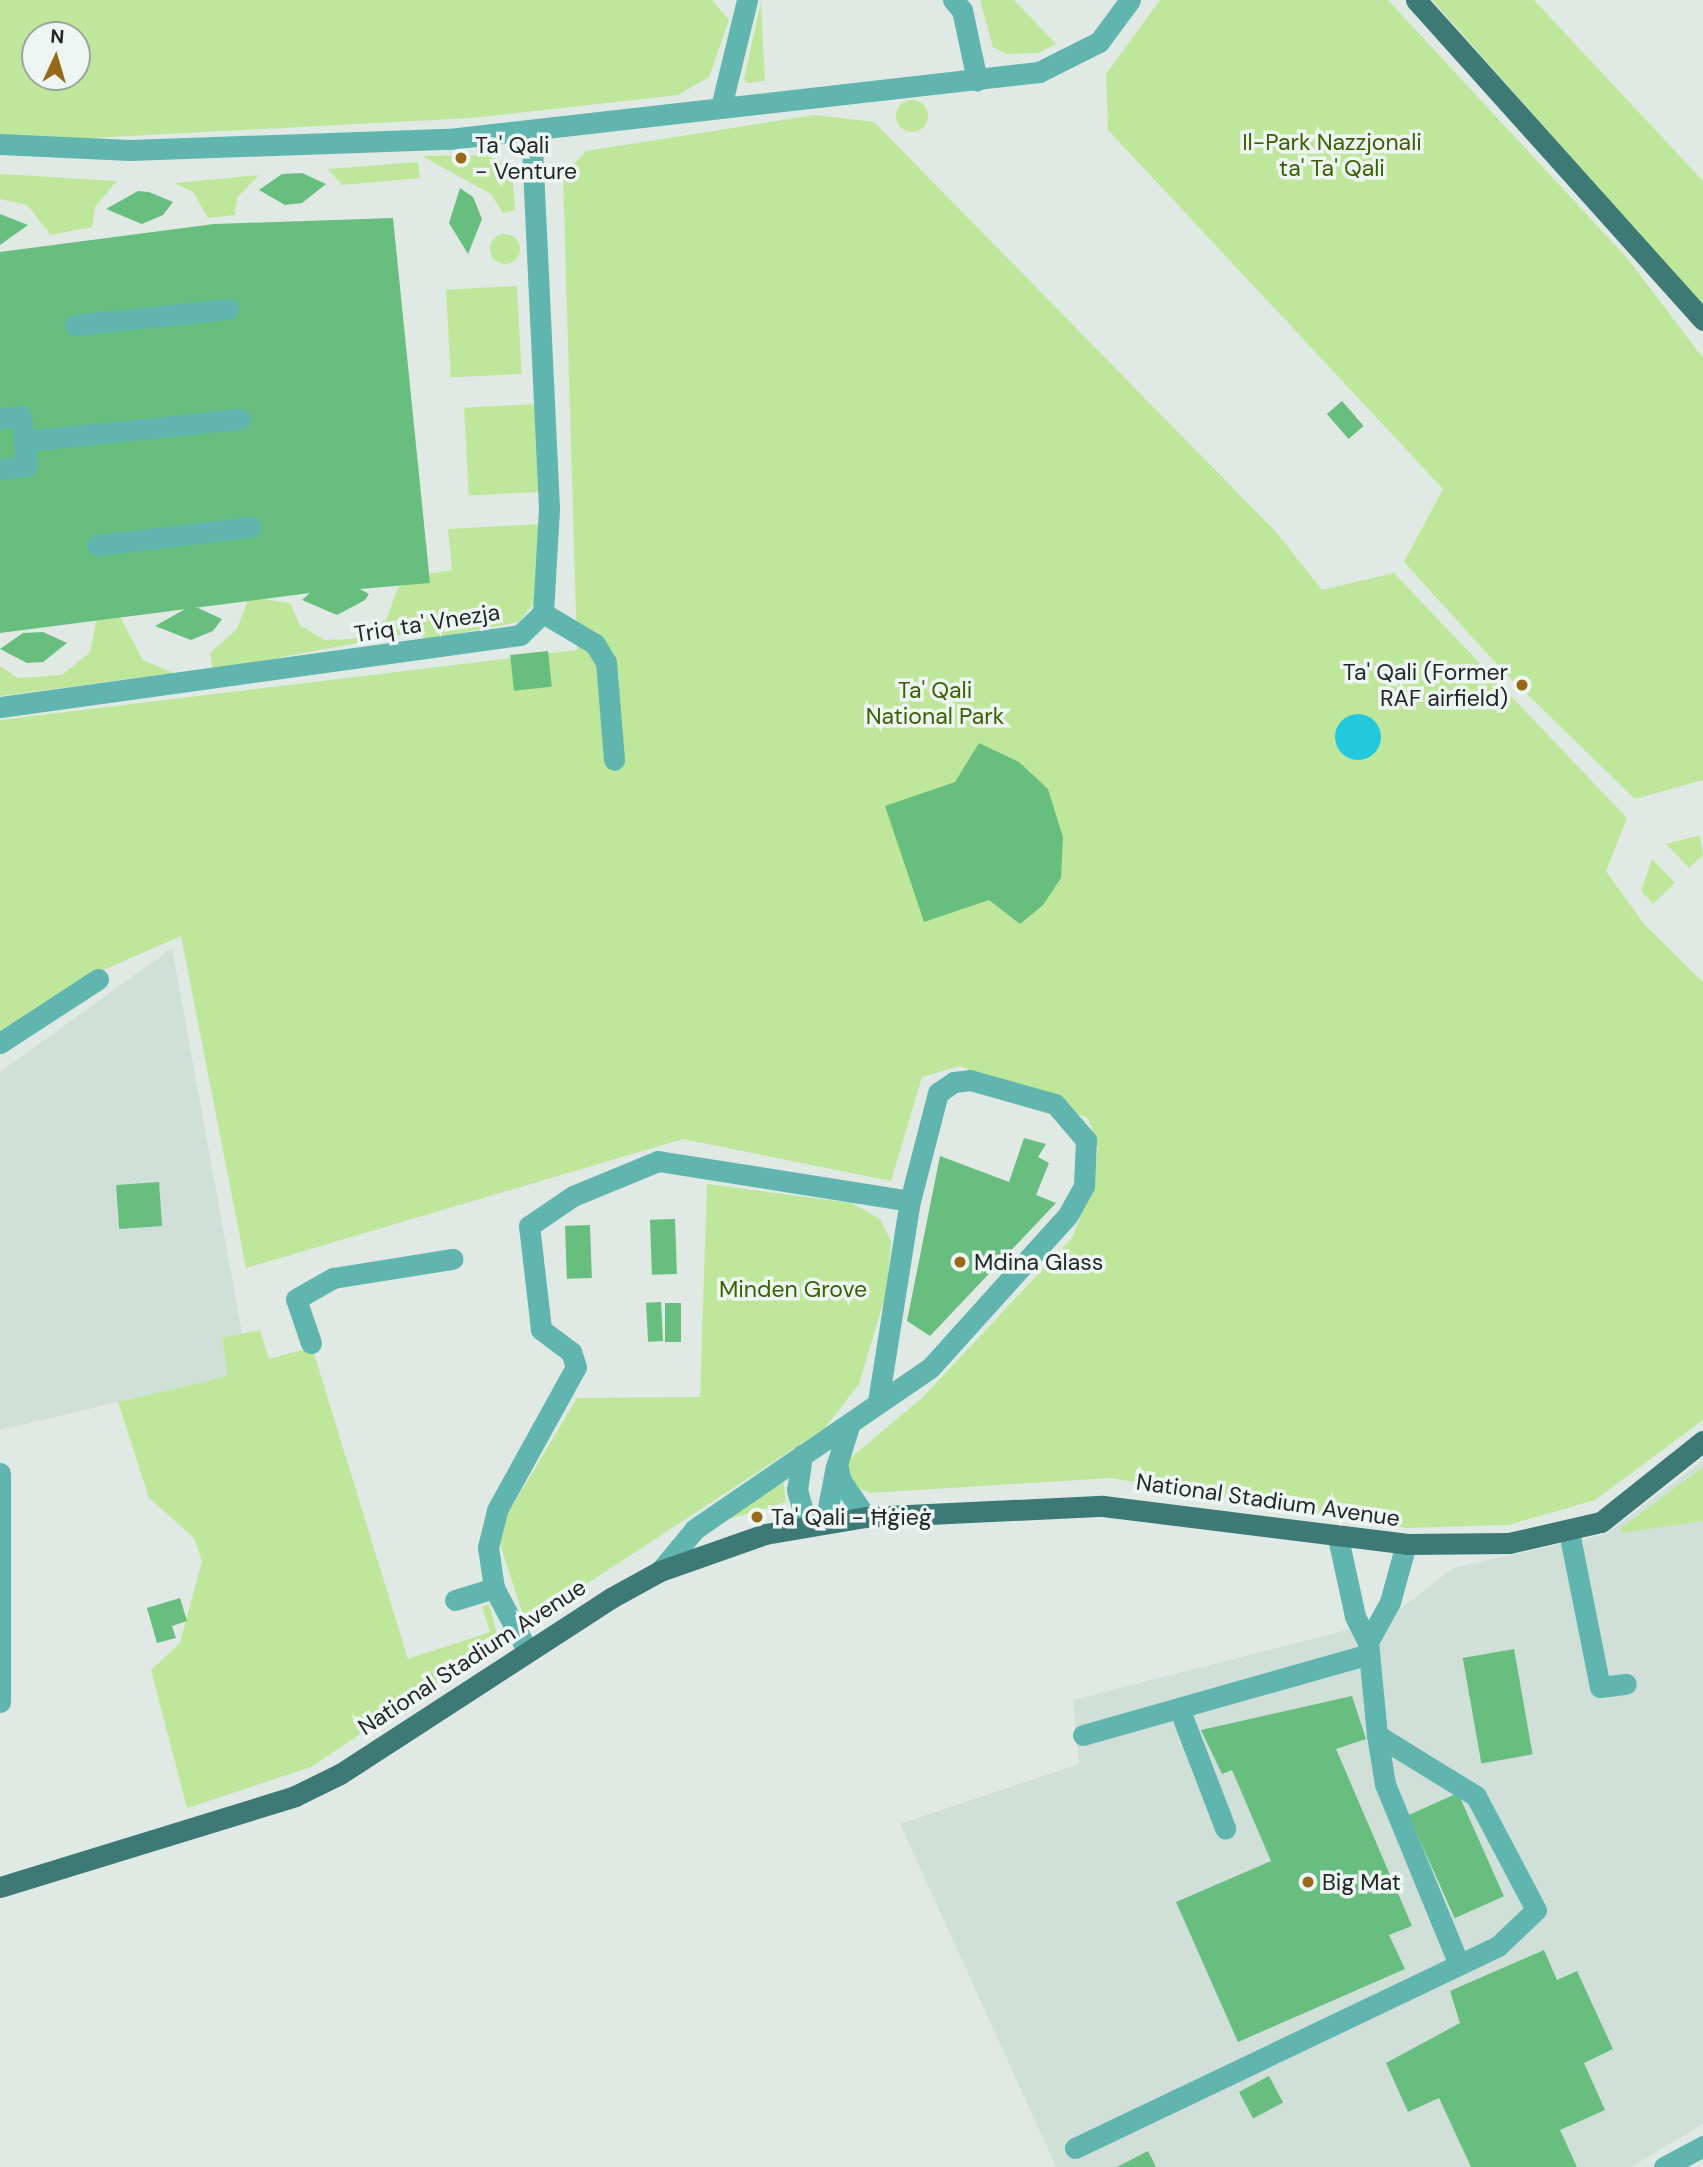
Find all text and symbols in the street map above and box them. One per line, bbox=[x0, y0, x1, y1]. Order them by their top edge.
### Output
north arrow bbox=[21, 21, 91, 91]
text: N bbox=[50, 24, 65, 49]
park label: Il-Park Nazzjonali ta' Ta' Qali bbox=[1242, 128, 1422, 182]
place label: Ta' Qali - Venture bbox=[475, 131, 577, 185]
marker: Ta' Qali - Venture bbox=[453, 150, 469, 166]
street label: Triq ta' Vnezja bbox=[352, 598, 502, 648]
place label: Ta' Qali (Former RAF airfield) bbox=[1343, 658, 1508, 712]
park label: Ta' Qali National Park bbox=[866, 676, 1004, 730]
marker: Ta' Qali (Former RAF airfield) bbox=[1514, 677, 1530, 693]
place label: Mdina Glass bbox=[974, 1248, 1103, 1276]
marker: Mdina Glass bbox=[952, 1254, 968, 1270]
park label: Minden Grove bbox=[719, 1275, 867, 1303]
street label: National Stadium Avenue bbox=[1134, 1468, 1402, 1532]
place label: Ta' Qali - Ħġieġ bbox=[771, 1503, 932, 1531]
marker: Ta' Qali - Ħġieġ bbox=[749, 1509, 765, 1525]
street label: National Stadium Avenue bbox=[353, 1573, 591, 1741]
place label: Big Mat bbox=[1322, 1868, 1401, 1896]
marker: Big Mat bbox=[1300, 1874, 1316, 1890]

